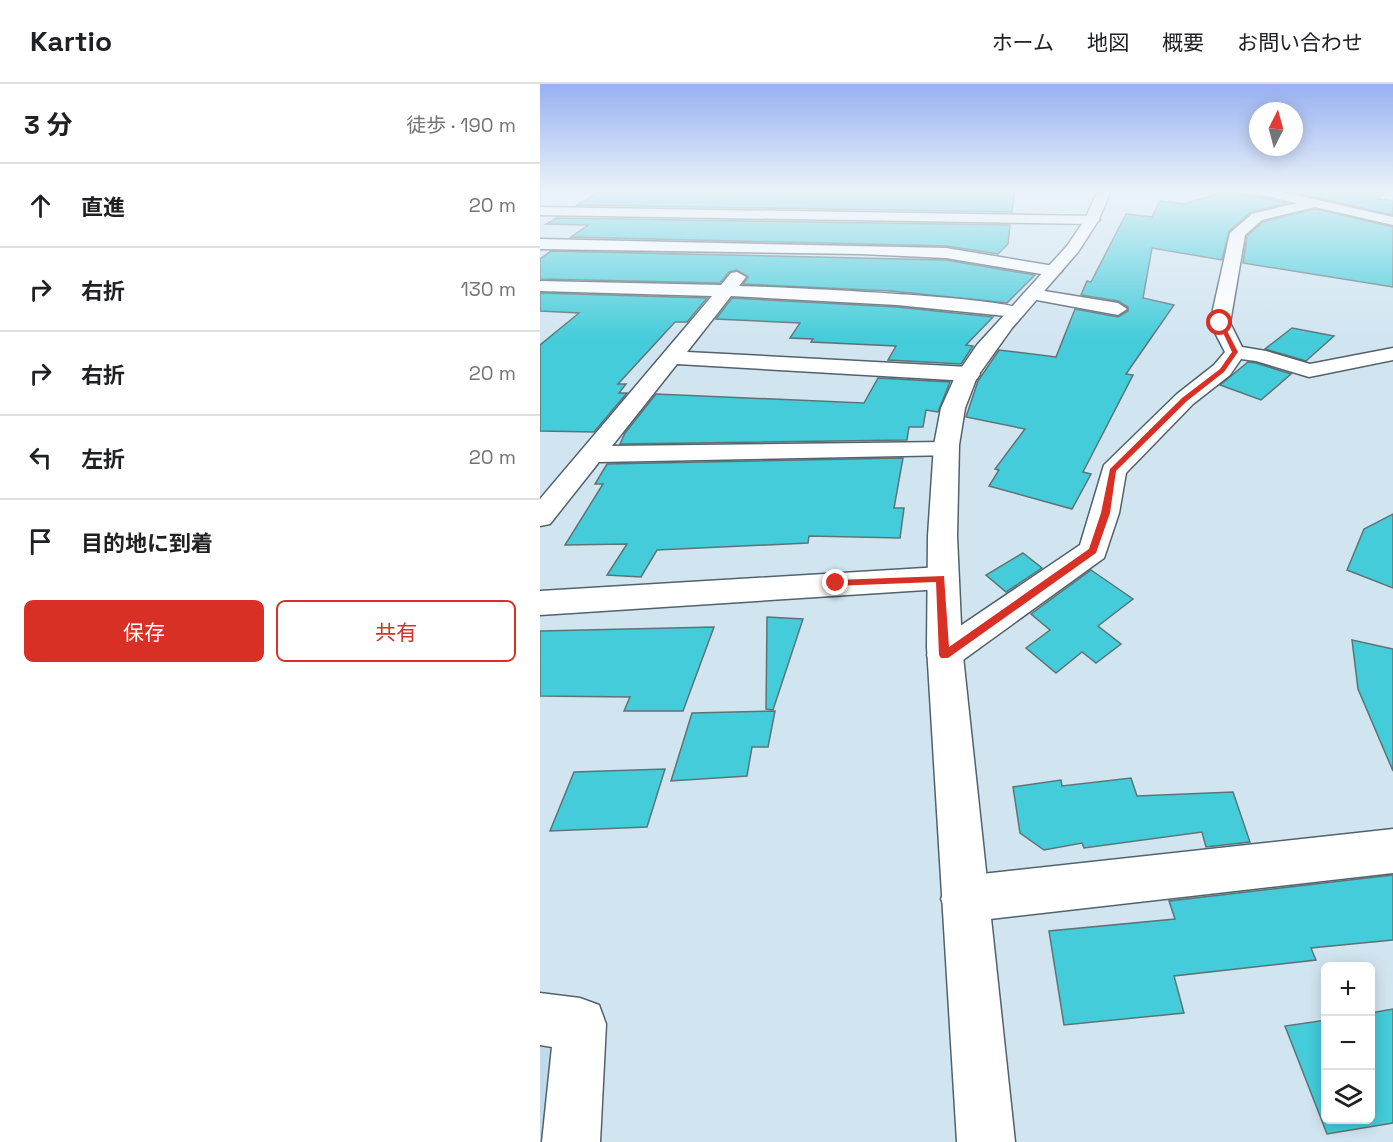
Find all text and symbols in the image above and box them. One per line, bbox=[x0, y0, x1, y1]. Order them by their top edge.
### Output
text: Kartio bbox=[30, 23, 112, 59]
text: ホーム bbox=[992, 29, 1054, 56]
text: 地図 bbox=[1087, 29, 1129, 56]
text: 概要 bbox=[1162, 29, 1204, 56]
text: お問い合わせ bbox=[1237, 29, 1363, 56]
north arrow bbox=[1249, 102, 1303, 156]
text: 3 分 bbox=[24, 108, 72, 142]
text: 徒歩 · 190 m bbox=[406, 112, 516, 138]
icon: ahead bbox=[24, 189, 57, 222]
text: 20 m bbox=[469, 192, 516, 218]
text: 直進 bbox=[81, 193, 125, 221]
icon: right bbox=[24, 273, 57, 306]
text: 130 m bbox=[460, 276, 516, 302]
text: 右折 bbox=[81, 277, 125, 305]
route start bbox=[1206, 309, 1232, 335]
icon: right bbox=[24, 357, 57, 390]
text: 20 m bbox=[469, 360, 516, 386]
text: 右折 bbox=[81, 361, 125, 389]
icon: left bbox=[24, 441, 57, 474]
text: 20 m bbox=[469, 444, 516, 470]
text: 左折 bbox=[81, 445, 125, 473]
icon: arrive bbox=[24, 525, 57, 558]
text: 目的地に到着 bbox=[81, 529, 213, 557]
route end bbox=[822, 569, 848, 595]
button: 保存 bbox=[24, 600, 264, 662]
button: 共有 bbox=[276, 600, 516, 662]
map controls bbox=[1321, 962, 1375, 1124]
button: + bbox=[1321, 962, 1375, 1016]
button: − bbox=[1321, 1016, 1375, 1070]
button: layers bbox=[1321, 1070, 1375, 1124]

